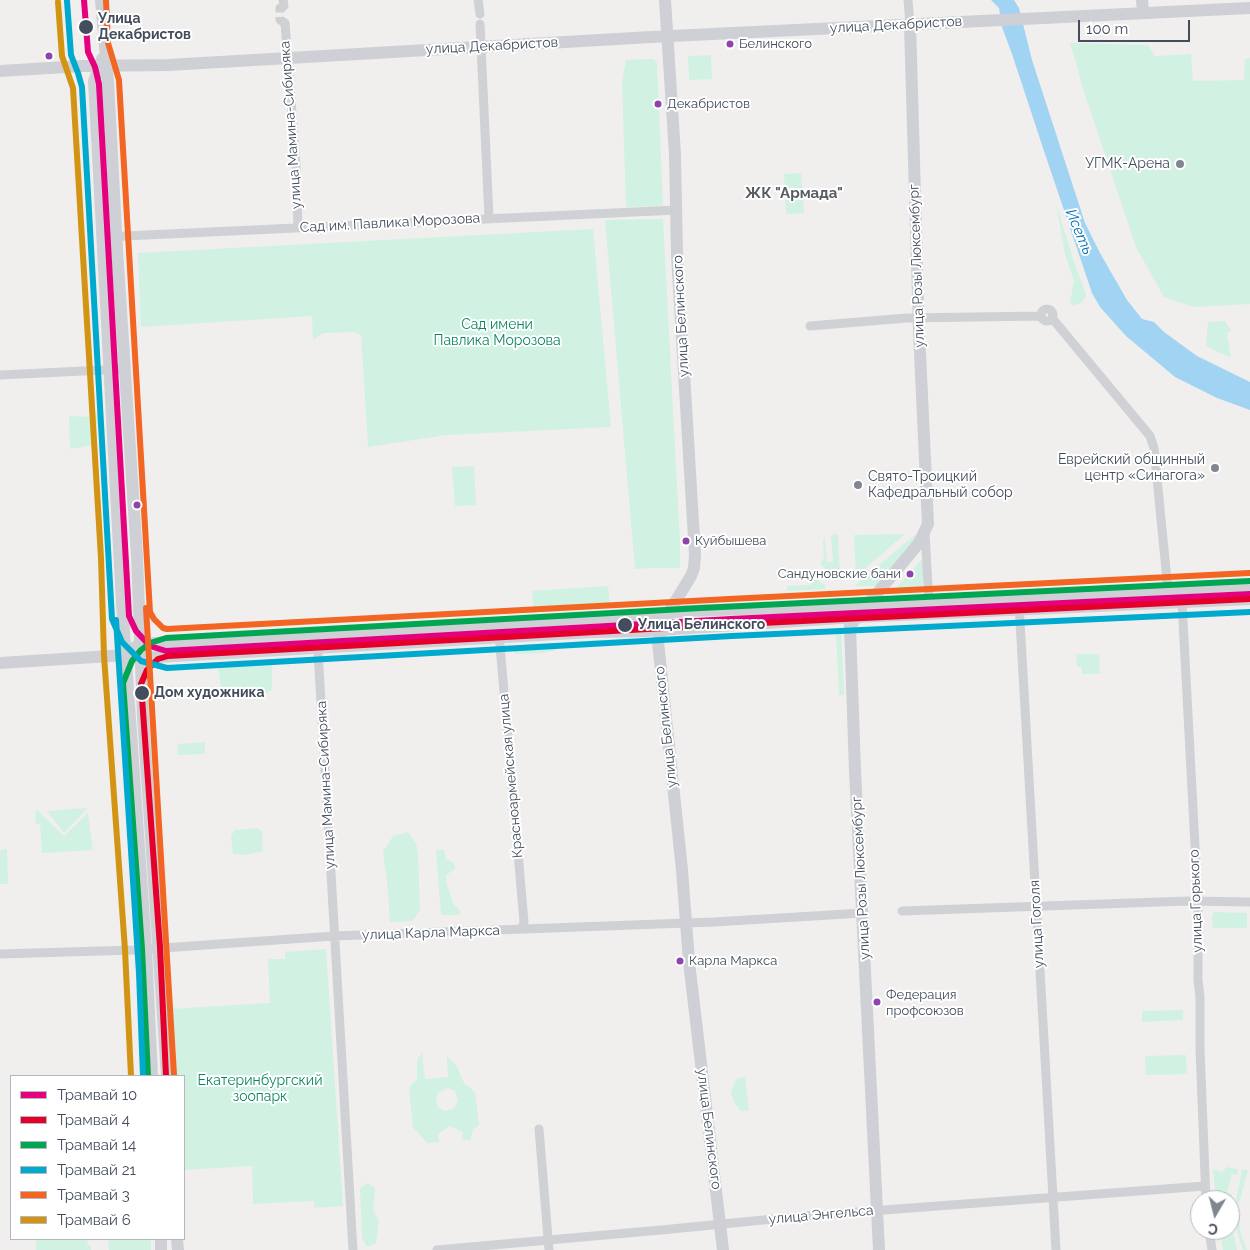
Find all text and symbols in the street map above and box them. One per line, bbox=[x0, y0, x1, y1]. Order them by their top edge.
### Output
scale bar bbox=[1080, 10, 1192, 42]
place label: Улица Декабристов bbox=[98, 11, 191, 44]
street label: улица Декабристов bbox=[829, 13, 963, 37]
marker: Улица Декабристов bbox=[77, 18, 95, 36]
text: 100 m bbox=[1086, 20, 1128, 38]
street label: улица Декабристов bbox=[425, 34, 559, 58]
place label: Белинского bbox=[739, 36, 812, 52]
marker: Белинского bbox=[725, 39, 735, 49]
street label: улица Мамина-Сибиряка bbox=[277, 40, 305, 210]
unlabelled marker bbox=[44, 51, 54, 61]
place label: Декабристов bbox=[667, 96, 750, 112]
marker: Декабристов bbox=[653, 99, 663, 109]
place label: УГМК-Арена bbox=[1085, 156, 1170, 172]
marker: УГМК-Арена bbox=[1174, 158, 1186, 170]
district label: ЖК "Армада" bbox=[745, 184, 843, 202]
street label: улица Розы Люксембург bbox=[906, 184, 928, 348]
water label: Исеть bbox=[1061, 206, 1097, 258]
street label: Сад им. Павлика Морозова bbox=[299, 210, 481, 236]
street label: улица Белинского bbox=[669, 255, 693, 377]
park label: Сад имени Павлика Морозова bbox=[433, 317, 561, 350]
place label: Еврейский общинный центр «Синагога» bbox=[1058, 452, 1205, 484]
marker: Еврейский общинный центр «Синагога» bbox=[1209, 462, 1221, 474]
place label: Свято-Троицкий Кафедральный собор bbox=[868, 469, 1013, 502]
marker: Свято-Троицкий Кафедральный собор bbox=[852, 479, 864, 491]
unlabelled marker bbox=[132, 500, 142, 510]
place label: Куйбышева bbox=[695, 533, 766, 549]
marker: Куйбышева bbox=[681, 536, 691, 546]
place label: Сандуновские бани bbox=[778, 566, 901, 582]
marker: Сандуновские бани bbox=[905, 569, 915, 579]
marker: Улица Белинского bbox=[616, 616, 634, 634]
place label: Улица Белинского bbox=[638, 617, 765, 633]
street label: улица Белинского bbox=[651, 666, 681, 788]
marker: Дом художника bbox=[133, 684, 151, 702]
place label: Дом художника bbox=[154, 685, 265, 701]
street label: Красноармейская улица bbox=[495, 693, 527, 859]
street label: улица Мамина-Сибиряка bbox=[313, 700, 339, 870]
street label: улица Розы Люксембург bbox=[848, 796, 874, 960]
street label: улица Горького bbox=[1186, 849, 1206, 953]
street label: улица Гоголя bbox=[1026, 880, 1048, 968]
street label: улица Карла Маркса bbox=[362, 922, 500, 944]
place label: Карла Маркса bbox=[689, 953, 777, 969]
marker: Карла Маркса bbox=[675, 956, 685, 966]
place label: Федерация профсоюзов bbox=[886, 987, 964, 1018]
marker: Федерация профсоюзов bbox=[872, 997, 882, 1007]
street label: улица Белинского bbox=[693, 1067, 725, 1191]
park label: Екатеринбургский зоопарк bbox=[198, 1073, 322, 1106]
legend bbox=[10, 1075, 185, 1240]
text: Трамвай 10 bbox=[57, 1086, 137, 1104]
text: Трамвай 4 bbox=[57, 1111, 130, 1129]
text: Трамвай 14 bbox=[57, 1136, 136, 1154]
text: Трамвай 21 bbox=[57, 1161, 136, 1179]
text: Трамвай 3 bbox=[57, 1186, 130, 1204]
north arrow bbox=[1190, 1190, 1240, 1240]
street label: улица Энгельса bbox=[768, 1202, 874, 1228]
text: Трамвай 6 bbox=[57, 1211, 131, 1229]
text: С bbox=[1207, 1220, 1219, 1237]

